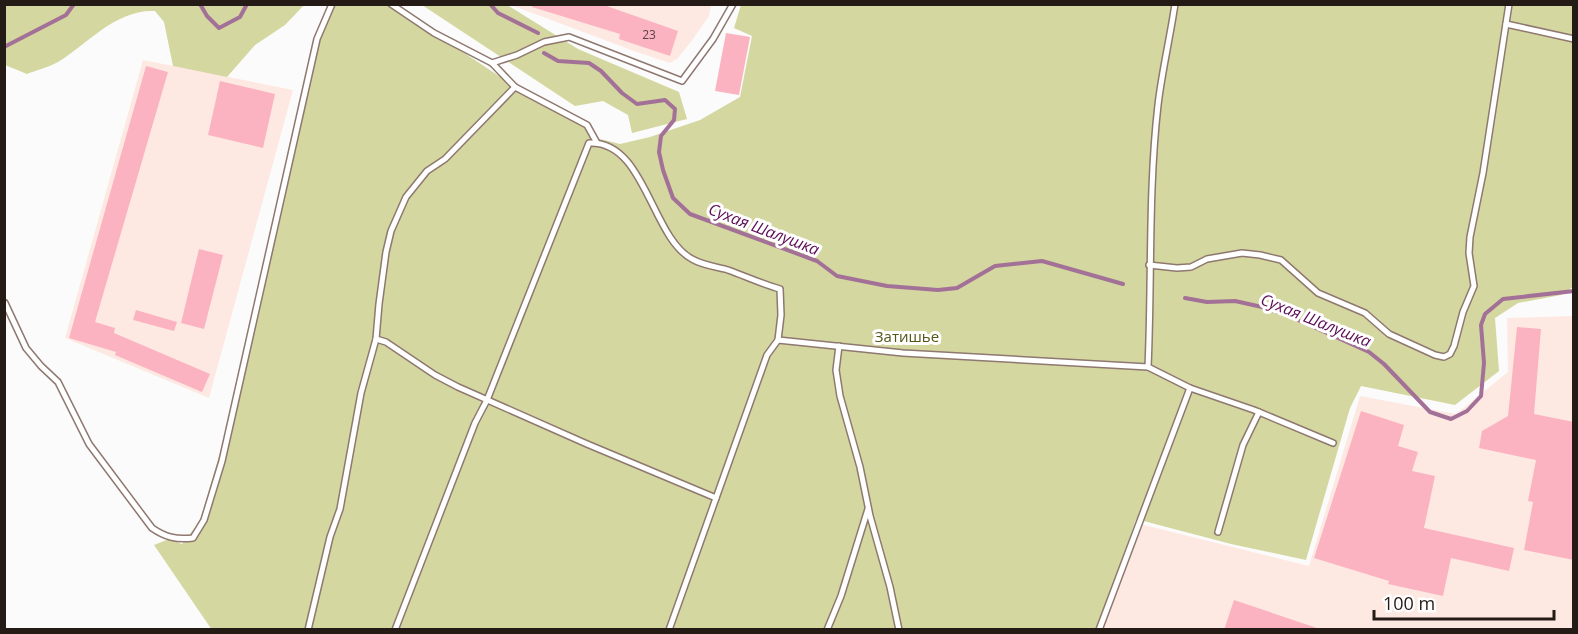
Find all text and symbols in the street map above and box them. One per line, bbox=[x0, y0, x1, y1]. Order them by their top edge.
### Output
house number: 23 bbox=[642, 26, 656, 43]
water label: Сухая Шалушка bbox=[705, 198, 823, 260]
water label: Сухая Шалушка bbox=[1258, 288, 1374, 352]
park label: Затишье bbox=[875, 326, 939, 346]
scale bar bbox=[1374, 583, 1554, 621]
text: 100 m bbox=[1383, 591, 1435, 615]

